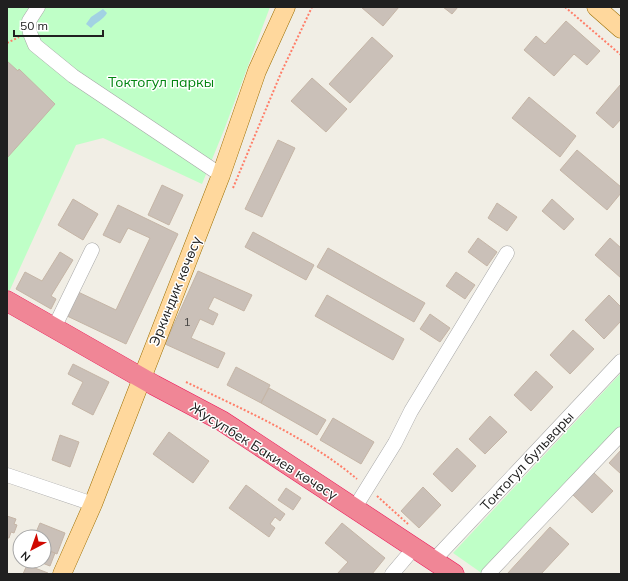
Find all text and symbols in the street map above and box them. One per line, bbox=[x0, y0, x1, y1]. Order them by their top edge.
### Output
scale bar bbox=[14, 12, 103, 38]
text: 50 m bbox=[20, 18, 48, 33]
park label: Токтогул паркы bbox=[108, 73, 214, 91]
street label: Эркиндик көчөсү bbox=[145, 233, 205, 348]
house number: 1 bbox=[183, 314, 191, 329]
street label: Жусупбек Бакиев көчөсү bbox=[187, 398, 341, 504]
street label: Токтогул бульвары bbox=[476, 408, 578, 514]
north arrow bbox=[12, 529, 52, 569]
text: N bbox=[18, 549, 33, 565]

